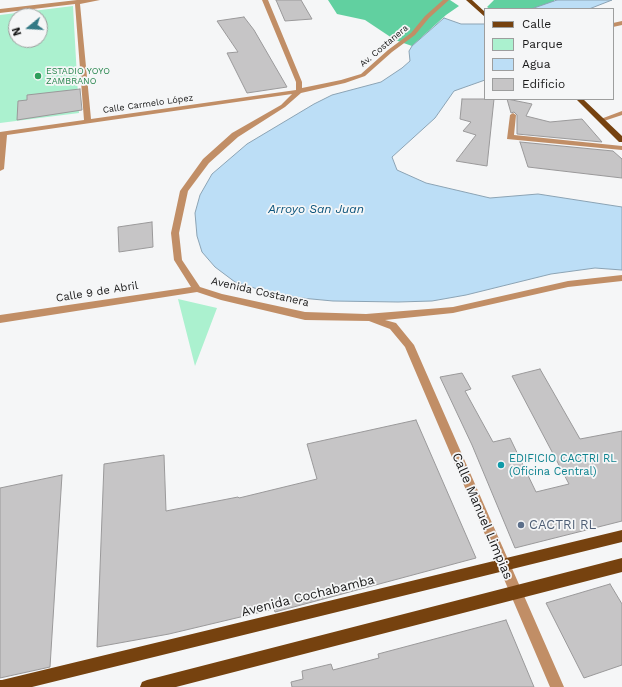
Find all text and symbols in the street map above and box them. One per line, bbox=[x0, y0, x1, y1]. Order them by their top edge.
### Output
north arrow bbox=[8, 8, 48, 48]
legend bbox=[484, 8, 614, 100]
text: Calle bbox=[522, 17, 551, 31]
street label: Av. Costanera bbox=[358, 23, 410, 69]
text: N bbox=[10, 26, 25, 37]
text: Parque bbox=[522, 37, 563, 51]
text: Agua bbox=[522, 57, 551, 71]
place label: ESTADIO YOYO ZAMBRANO bbox=[46, 66, 110, 87]
marker: ESTADIO YOYO ZAMBRANO bbox=[33, 71, 43, 81]
text: Edificio bbox=[522, 77, 565, 91]
street label: Calle Carmelo López bbox=[102, 92, 194, 116]
water label: Arroyo San Juan bbox=[268, 202, 364, 216]
street label: Avenida Costanera bbox=[210, 274, 310, 310]
street label: Calle 9 de Abril bbox=[55, 279, 139, 305]
street label: Calle Manuel Limpias bbox=[448, 450, 516, 582]
place label: EDIFICIO CACTRI RL (Oficina Central) bbox=[509, 452, 617, 478]
marker: EDIFICIO CACTRI RL (Oficina Central) bbox=[496, 460, 506, 470]
place label: CACTRI RL bbox=[529, 517, 596, 533]
marker: CACTRI RL bbox=[516, 520, 526, 530]
street label: Avenida Cochabamba bbox=[240, 572, 376, 620]

